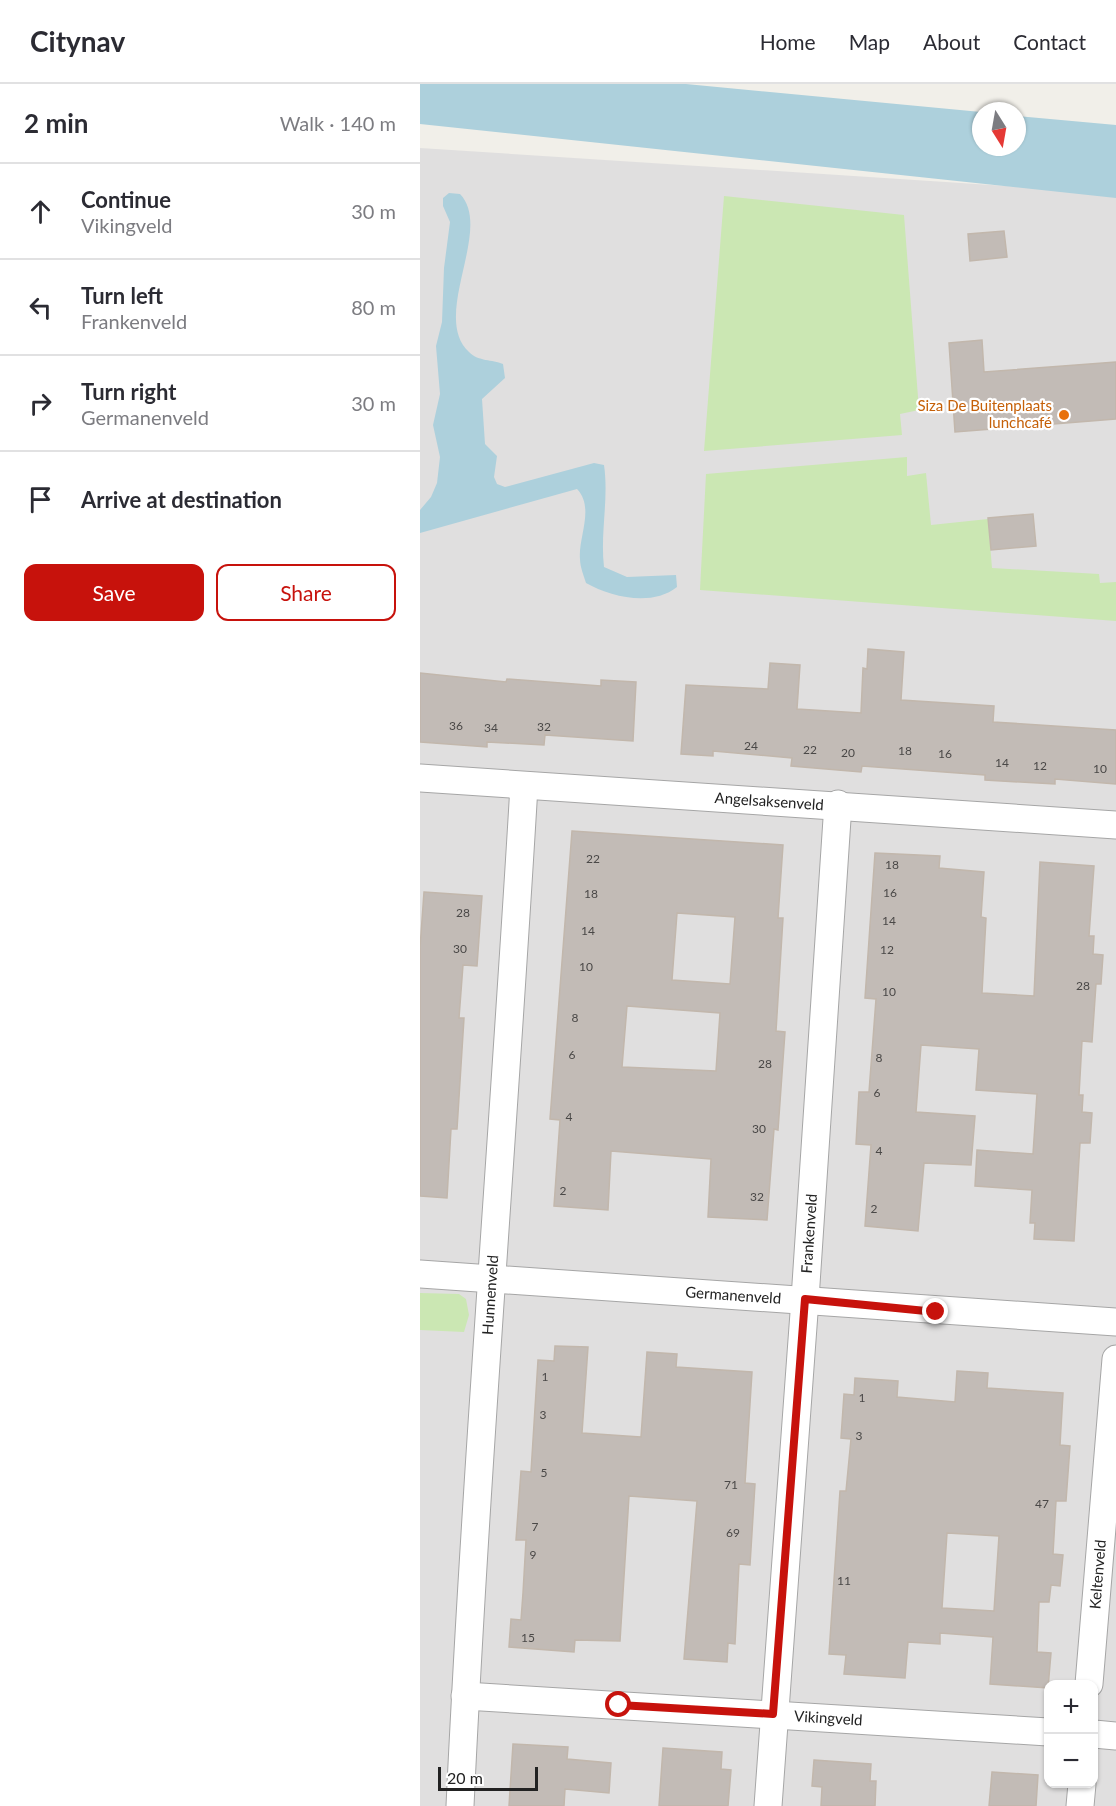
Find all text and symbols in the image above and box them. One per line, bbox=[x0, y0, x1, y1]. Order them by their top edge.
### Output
text: Citynav bbox=[30, 24, 125, 58]
text: Home bbox=[760, 29, 816, 54]
text: Map bbox=[849, 29, 890, 54]
text: About bbox=[923, 29, 980, 54]
text: Contact bbox=[1013, 29, 1086, 54]
north arrow bbox=[972, 102, 1026, 156]
text: 2 min bbox=[24, 107, 88, 139]
text: Walk · 140 m bbox=[280, 111, 396, 135]
text: Continue bbox=[81, 186, 171, 213]
icon: ahead bbox=[24, 195, 57, 228]
text: 30 m bbox=[351, 199, 396, 223]
text: Vikingveld bbox=[81, 213, 172, 237]
text: Turn left bbox=[81, 282, 163, 309]
icon: left bbox=[24, 291, 57, 324]
text: 80 m bbox=[351, 295, 396, 319]
text: Frankenveld bbox=[81, 309, 187, 333]
text: Turn right bbox=[81, 378, 176, 405]
icon: right bbox=[24, 387, 57, 420]
text: 30 m bbox=[351, 391, 396, 415]
place label: Siza De Buitenplaats lunchcafé bbox=[917, 396, 1052, 431]
text: Germanenveld bbox=[81, 405, 209, 429]
marker: Siza De Buitenplaats lunchcafé bbox=[1057, 408, 1071, 422]
icon: arrive bbox=[24, 483, 57, 516]
text: Arrive at destination bbox=[81, 486, 282, 513]
button: Save bbox=[24, 564, 204, 621]
button: Share bbox=[216, 564, 396, 621]
house number: 36 bbox=[449, 718, 463, 733]
house number: 32 bbox=[537, 719, 551, 734]
house number: 34 bbox=[484, 720, 498, 735]
house number: 24 bbox=[744, 738, 758, 753]
house number: 22 bbox=[803, 742, 817, 757]
house number: 18 bbox=[898, 743, 912, 758]
house number: 20 bbox=[841, 745, 855, 760]
house number: 16 bbox=[938, 746, 952, 761]
house number: 14 bbox=[995, 755, 1009, 770]
house number: 12 bbox=[1033, 758, 1047, 773]
house number: 10 bbox=[1093, 761, 1107, 776]
street label: Angelsaksenveld bbox=[714, 788, 824, 813]
house number: 22 bbox=[586, 851, 600, 866]
house number: 18 bbox=[885, 857, 899, 872]
house number: 16 bbox=[883, 885, 897, 900]
house number: 18 bbox=[584, 886, 598, 901]
house number: 28 bbox=[456, 905, 470, 920]
house number: 14 bbox=[882, 913, 896, 928]
house number: 14 bbox=[581, 923, 595, 938]
house number: 30 bbox=[453, 941, 467, 956]
house number: 12 bbox=[880, 942, 894, 957]
house number: 10 bbox=[579, 959, 593, 974]
house number: 28 bbox=[1076, 978, 1090, 993]
house number: 10 bbox=[882, 984, 896, 999]
house number: 8 bbox=[572, 1010, 579, 1025]
house number: 6 bbox=[569, 1047, 576, 1062]
house number: 8 bbox=[876, 1050, 883, 1065]
house number: 28 bbox=[758, 1056, 772, 1071]
house number: 6 bbox=[874, 1085, 881, 1100]
house number: 4 bbox=[566, 1109, 573, 1124]
house number: 30 bbox=[752, 1121, 766, 1136]
house number: 4 bbox=[876, 1143, 883, 1158]
house number: 2 bbox=[560, 1183, 567, 1198]
house number: 32 bbox=[750, 1189, 764, 1204]
street label: Frankenveld bbox=[797, 1193, 820, 1274]
house number: 2 bbox=[871, 1201, 878, 1216]
street label: Hunnenveld bbox=[478, 1254, 501, 1335]
street label: Germanenveld bbox=[685, 1282, 782, 1307]
route end bbox=[922, 1298, 948, 1324]
house number: 1 bbox=[542, 1369, 549, 1384]
house number: 1 bbox=[859, 1390, 866, 1405]
house number: 3 bbox=[540, 1407, 547, 1422]
house number: 3 bbox=[856, 1428, 863, 1443]
house number: 5 bbox=[541, 1465, 548, 1480]
house number: 71 bbox=[724, 1477, 738, 1492]
house number: 47 bbox=[1035, 1496, 1049, 1511]
house number: 7 bbox=[532, 1519, 539, 1534]
house number: 69 bbox=[726, 1525, 740, 1540]
street label: Keltenveld bbox=[1085, 1539, 1109, 1610]
house number: 9 bbox=[530, 1547, 537, 1562]
house number: 11 bbox=[837, 1573, 851, 1588]
house number: 15 bbox=[521, 1630, 535, 1645]
map controls bbox=[1044, 1680, 1098, 1788]
button: + bbox=[1044, 1680, 1098, 1734]
route start bbox=[605, 1691, 631, 1717]
street label: Vikingveld bbox=[794, 1706, 863, 1729]
button: − bbox=[1044, 1734, 1098, 1788]
scale bar bbox=[438, 1764, 538, 1792]
text: 20 m bbox=[447, 1768, 483, 1787]

